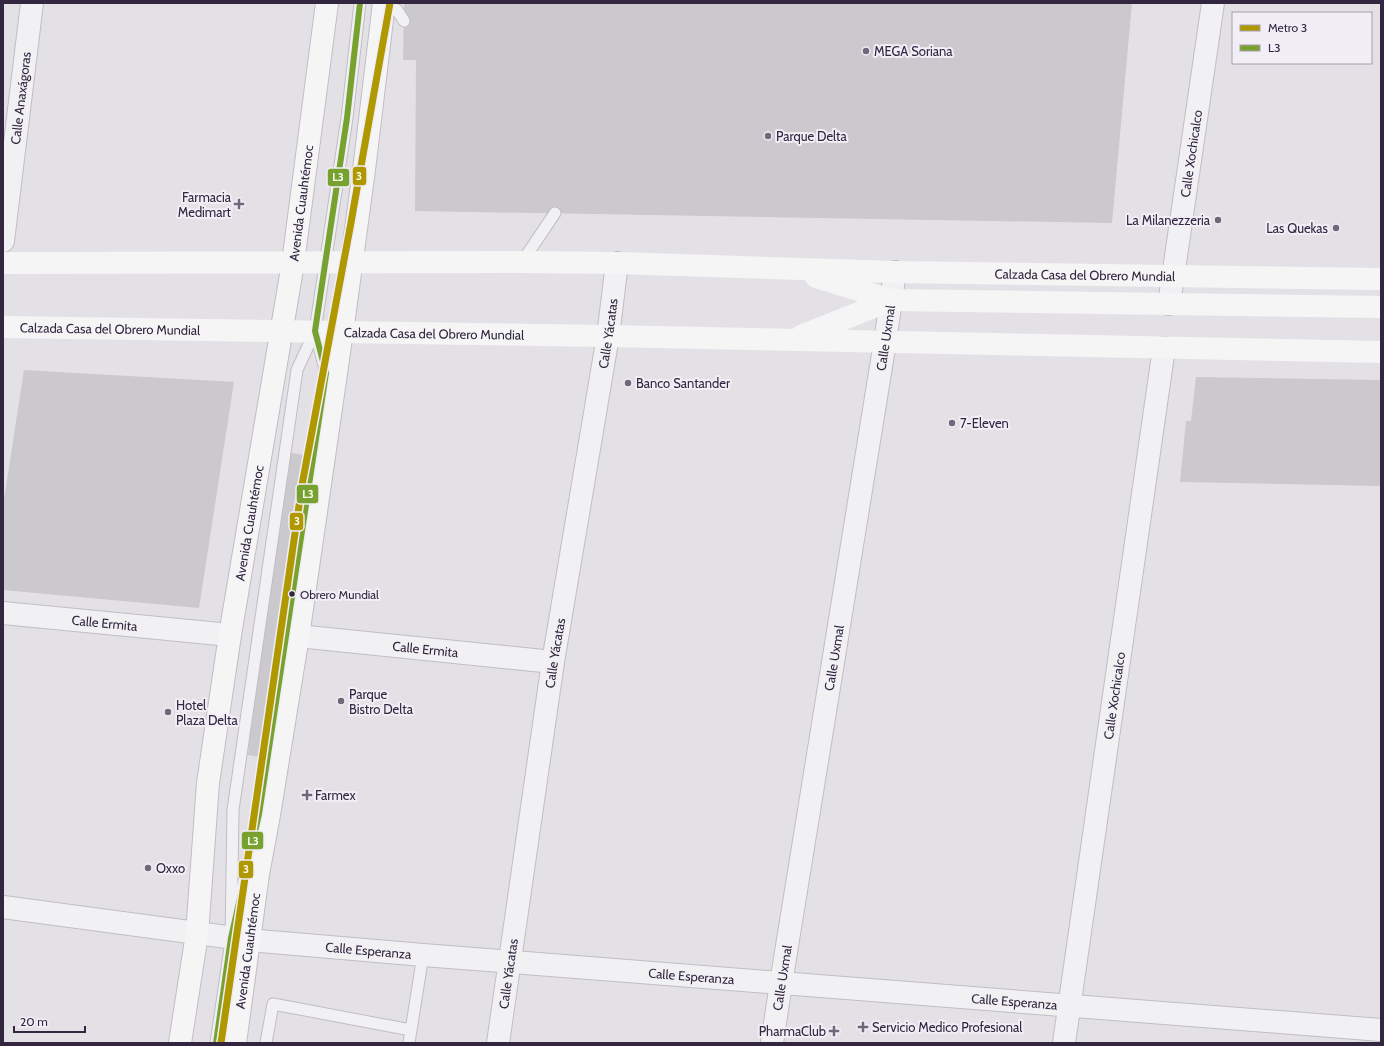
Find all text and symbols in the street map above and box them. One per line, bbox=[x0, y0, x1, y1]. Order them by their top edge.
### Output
legend bbox=[1232, 12, 1372, 64]
text: Metro 3 bbox=[1268, 20, 1307, 35]
text: L3 bbox=[1268, 40, 1281, 55]
place label: MEGA Soriana bbox=[874, 43, 953, 59]
marker: MEGA Soriana bbox=[861, 46, 871, 56]
street label: Calle Anaxágoras bbox=[7, 50, 34, 145]
street label: Calle Xochicalco bbox=[1177, 109, 1205, 198]
place label: Parque Delta bbox=[776, 128, 847, 144]
marker: Parque Delta bbox=[763, 131, 773, 141]
street label: Avenida Cuauhtémoc bbox=[285, 144, 316, 262]
line badge: 3 bbox=[352, 166, 367, 186]
line badge: L3 bbox=[327, 168, 350, 187]
text: 3 bbox=[356, 169, 362, 183]
text: L3 bbox=[332, 170, 344, 184]
place label: Farmacia Medimart bbox=[178, 189, 232, 220]
marker: Farmacia Medimart bbox=[234, 199, 244, 209]
place label: La Milanezzeria bbox=[1126, 212, 1211, 228]
marker: La Milanezzeria bbox=[1213, 215, 1223, 225]
place label: Las Quekas bbox=[1266, 220, 1329, 236]
marker: Las Quekas bbox=[1331, 223, 1341, 233]
street label: Calzada Casa del Obrero Mundial bbox=[994, 265, 1175, 284]
street label: Calle Yácatas bbox=[595, 297, 621, 370]
street label: Calle Uxmal bbox=[872, 304, 898, 372]
street label: Calzada Casa del Obrero Mundial bbox=[20, 319, 200, 338]
street label: Calzada Casa del Obrero Mundial bbox=[344, 324, 524, 343]
place label: Banco Santander bbox=[636, 375, 731, 391]
marker: Banco Santander bbox=[623, 378, 633, 388]
place label: 7-Eleven bbox=[960, 415, 1009, 431]
marker: 7-Eleven bbox=[947, 418, 957, 428]
street label: Avenida Cuauhtémoc bbox=[231, 464, 267, 582]
line badge: L3 bbox=[296, 484, 319, 504]
text: L3 bbox=[302, 487, 314, 501]
line badge: 3 bbox=[289, 512, 304, 531]
text: 3 bbox=[294, 514, 300, 528]
place label: Obrero Mundial bbox=[300, 587, 379, 602]
marker: Obrero Mundial bbox=[287, 589, 297, 599]
street label: Calle Ermita bbox=[71, 612, 139, 634]
street label: Calle Yácatas bbox=[541, 616, 568, 689]
street label: Calle Uxmal bbox=[821, 624, 847, 692]
street label: Calle Ermita bbox=[392, 638, 460, 660]
street label: Calle Xochicalco bbox=[1100, 651, 1128, 740]
place label: Parque Bistro Delta bbox=[349, 686, 414, 717]
marker: Parque Bistro Delta bbox=[336, 696, 346, 706]
place label: Hotel Plaza Delta bbox=[176, 697, 238, 728]
marker: Hotel Plaza Delta bbox=[163, 707, 173, 717]
place label: Farmex bbox=[315, 787, 356, 803]
marker: Farmex bbox=[302, 790, 312, 800]
line badge: L3 bbox=[241, 831, 264, 850]
text: L3 bbox=[247, 834, 259, 848]
place label: Oxxo bbox=[156, 860, 185, 876]
line badge: 3 bbox=[238, 860, 254, 879]
text: 3 bbox=[243, 862, 249, 876]
marker: Oxxo bbox=[143, 863, 153, 873]
street label: Avenida Cuauhtémoc bbox=[232, 892, 263, 1010]
street label: Calle Yácatas bbox=[495, 937, 521, 1010]
street label: Calle Esperanza bbox=[325, 939, 413, 962]
street label: Calle Uxmal bbox=[769, 944, 795, 1012]
street label: Calle Esperanza bbox=[648, 965, 736, 987]
street label: Calle Esperanza bbox=[971, 990, 1059, 1013]
scale bar bbox=[14, 1008, 85, 1034]
text: 20 m bbox=[20, 1014, 48, 1029]
place label: Servicio Medico Profesional bbox=[872, 1019, 1022, 1035]
marker: Servicio Medico Profesional bbox=[857, 1021, 869, 1033]
place label: PharmaClub bbox=[759, 1023, 826, 1039]
marker: PharmaClub bbox=[829, 1026, 839, 1036]

